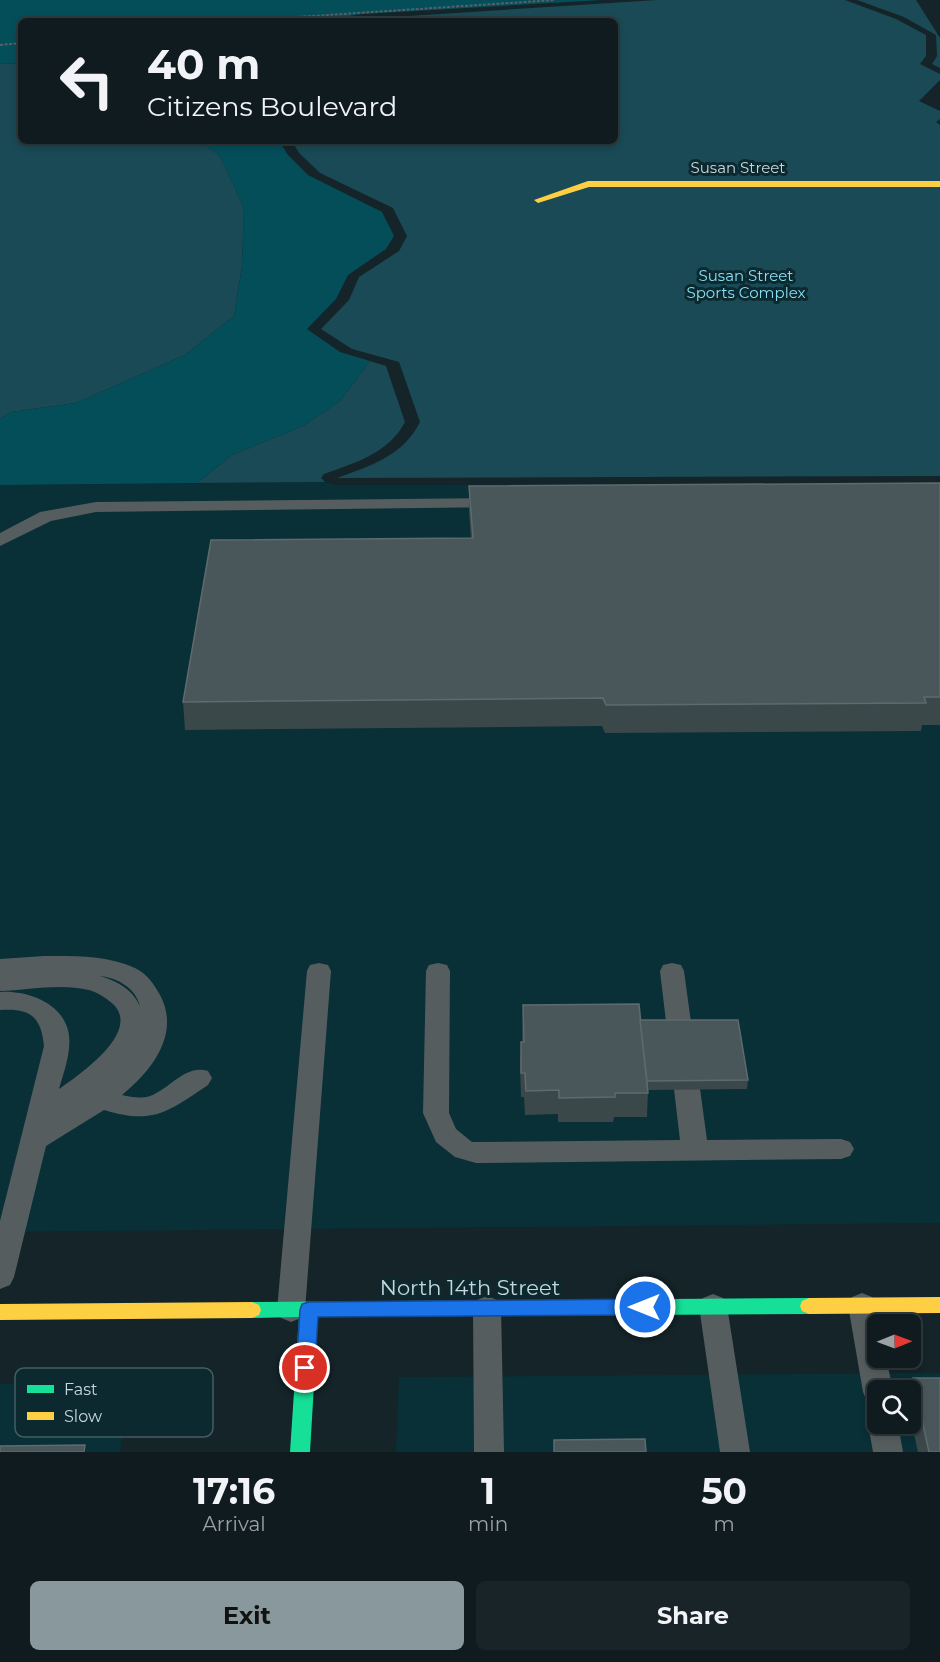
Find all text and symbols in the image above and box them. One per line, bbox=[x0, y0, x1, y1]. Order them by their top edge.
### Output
text: 40 m bbox=[147, 38, 260, 90]
icon: left bbox=[48, 42, 126, 120]
text: Citizens Boulevard bbox=[147, 90, 397, 123]
street label: Susan Street bbox=[691, 158, 785, 177]
park label: Susan Street Sports Complex bbox=[686, 266, 806, 302]
street label: North 14th Street bbox=[380, 1275, 560, 1300]
position arrow bbox=[613, 1275, 677, 1339]
north arrow bbox=[867, 1314, 921, 1368]
map controls bbox=[867, 1314, 921, 1434]
pin bbox=[279, 1342, 330, 1393]
icon: arrive bbox=[288, 1351, 321, 1384]
legend bbox=[15, 1368, 213, 1437]
text: Fast bbox=[64, 1380, 98, 1399]
button: search bbox=[867, 1380, 921, 1434]
text: Slow bbox=[64, 1407, 102, 1426]
text: 17:16 bbox=[193, 1469, 275, 1513]
text: 1 bbox=[481, 1469, 495, 1513]
text: 50 bbox=[701, 1469, 747, 1513]
text: Arrival bbox=[202, 1512, 266, 1536]
text: min bbox=[468, 1512, 508, 1536]
text: m bbox=[713, 1512, 735, 1536]
button: Exit bbox=[30, 1581, 464, 1650]
button: Share bbox=[476, 1581, 910, 1650]

